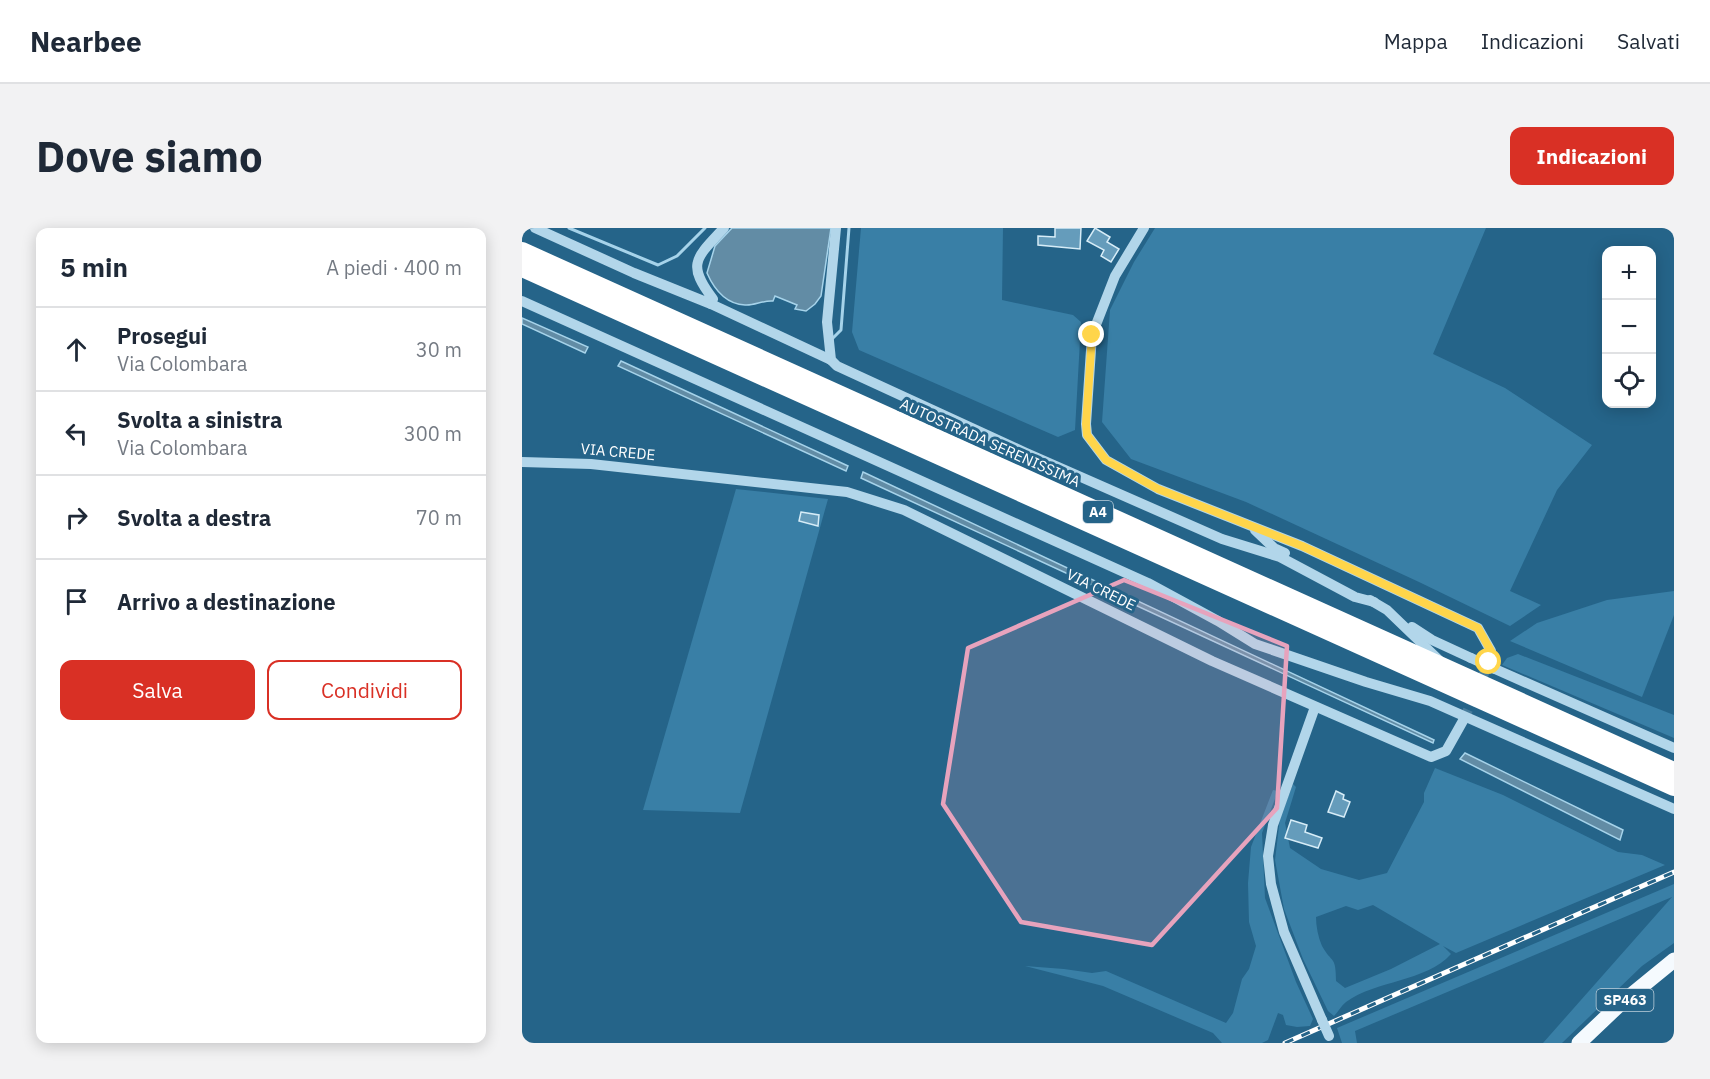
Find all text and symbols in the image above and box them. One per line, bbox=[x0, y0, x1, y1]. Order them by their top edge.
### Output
text: Nearbee bbox=[30, 23, 142, 60]
text: Mappa bbox=[1384, 27, 1448, 55]
text: Indicazioni bbox=[1481, 27, 1584, 55]
text: Salvati bbox=[1617, 27, 1680, 55]
button: Indicazioni bbox=[1510, 127, 1674, 185]
text: Dove siamo bbox=[36, 129, 263, 184]
map controls bbox=[1602, 246, 1656, 408]
button: + bbox=[1602, 246, 1656, 300]
text: 5 min bbox=[60, 250, 128, 284]
text: A piedi · 400 m bbox=[326, 254, 462, 281]
button: − bbox=[1602, 300, 1656, 354]
text: Prosegui bbox=[117, 321, 207, 350]
route end bbox=[1078, 321, 1104, 347]
icon: ahead bbox=[60, 333, 93, 366]
text: 30 m bbox=[416, 336, 462, 363]
text: Via Colombara bbox=[117, 350, 248, 377]
button: locate bbox=[1602, 354, 1656, 408]
street label: AUTOSTRADA SERENISSIMA bbox=[897, 394, 1084, 491]
text: Svolta a sinistra bbox=[117, 405, 282, 434]
icon: left bbox=[60, 417, 93, 450]
text: 300 m bbox=[404, 420, 462, 447]
text: Via Colombara bbox=[117, 434, 248, 461]
street label: VIA CREDE bbox=[580, 439, 656, 464]
icon: right bbox=[60, 501, 93, 534]
road number: A4 bbox=[1083, 501, 1113, 523]
text: Svolta a destra bbox=[117, 503, 271, 532]
text: 70 m bbox=[416, 504, 462, 531]
street label: VIA CREDE bbox=[1063, 565, 1139, 614]
icon: arrive bbox=[60, 585, 93, 618]
text: Arrivo a destinazione bbox=[117, 587, 336, 616]
route start bbox=[1475, 648, 1501, 674]
button: Salva bbox=[60, 660, 255, 720]
button: Condividi bbox=[267, 660, 462, 720]
road number: SP463 bbox=[1596, 989, 1654, 1011]

